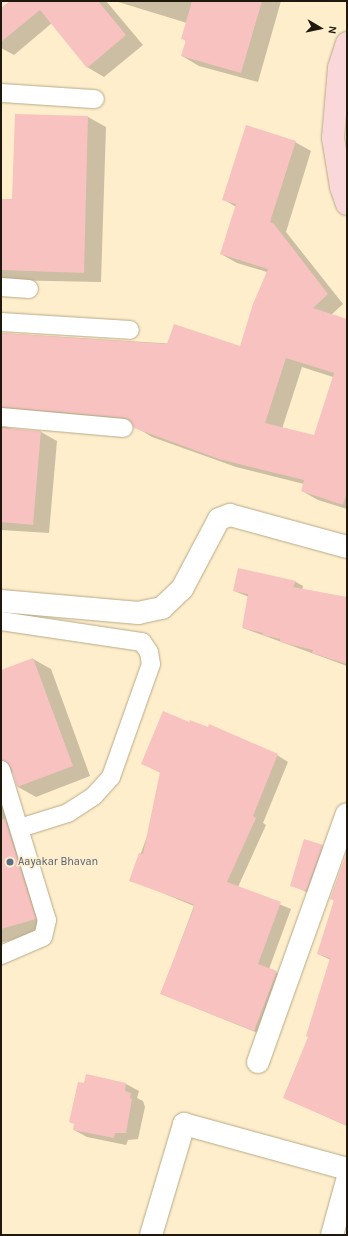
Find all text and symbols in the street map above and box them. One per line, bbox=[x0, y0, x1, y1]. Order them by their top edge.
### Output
north arrow bbox=[300, 8, 340, 48]
text: N bbox=[325, 25, 339, 35]
place label: Aayakar Bhavan bbox=[18, 855, 98, 869]
marker: Aayakar Bhavan bbox=[5, 857, 15, 867]

